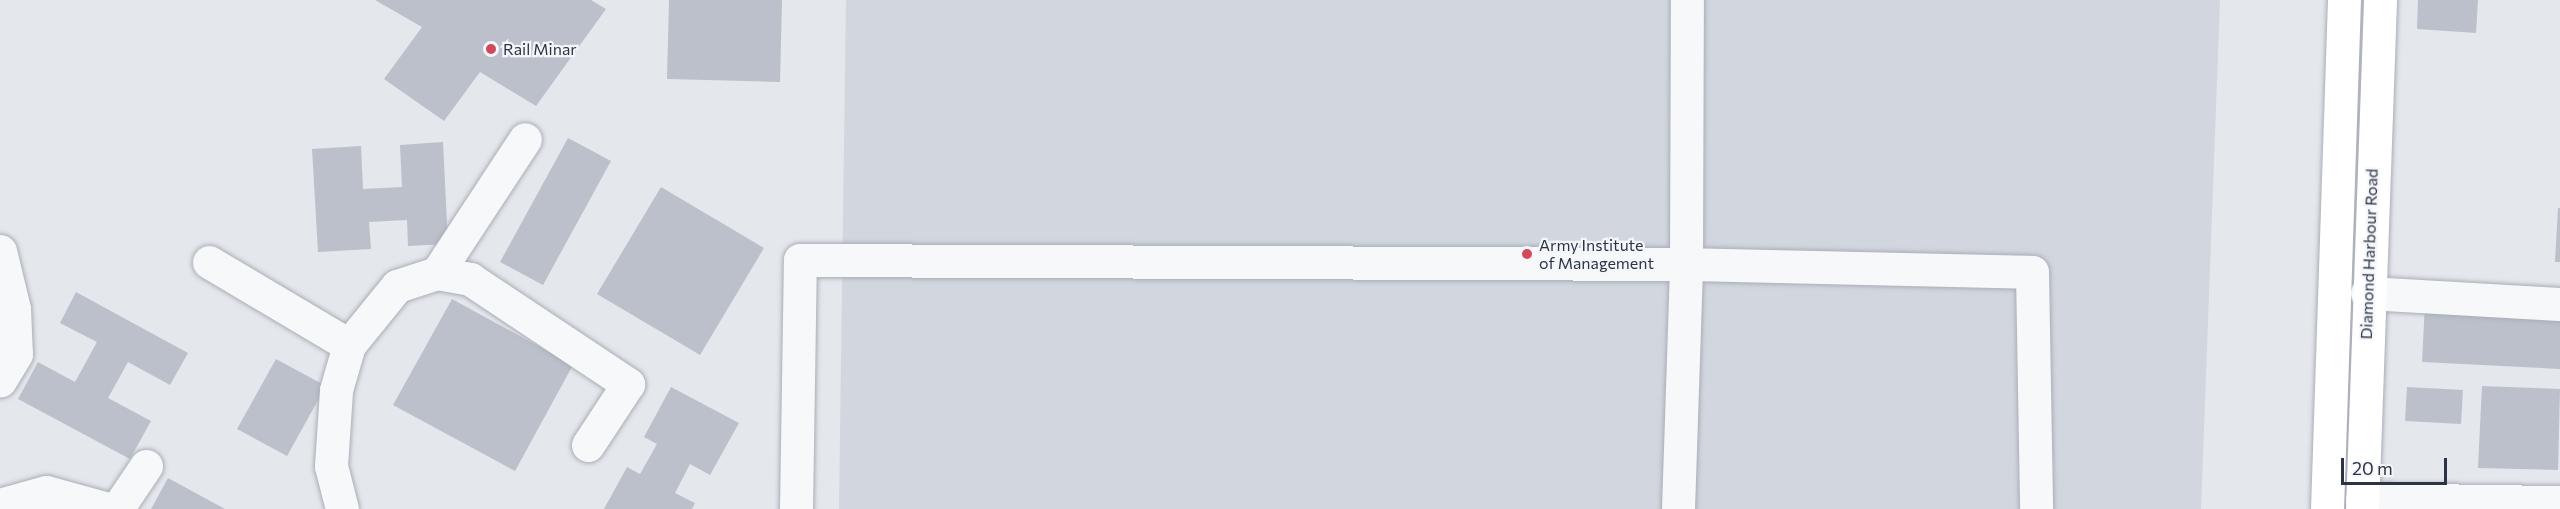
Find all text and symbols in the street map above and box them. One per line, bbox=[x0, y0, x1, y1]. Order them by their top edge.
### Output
place label: Rail Minar bbox=[503, 39, 577, 59]
marker: Rail Minar bbox=[484, 42, 498, 56]
street label: Diamond Harbour Road bbox=[2356, 168, 2382, 340]
place label: Army Institute of Management bbox=[1539, 235, 1654, 273]
marker: Army Institute of Management bbox=[1520, 247, 1534, 261]
scale bar bbox=[2344, 446, 2450, 484]
text: 20 m bbox=[2352, 457, 2393, 479]

